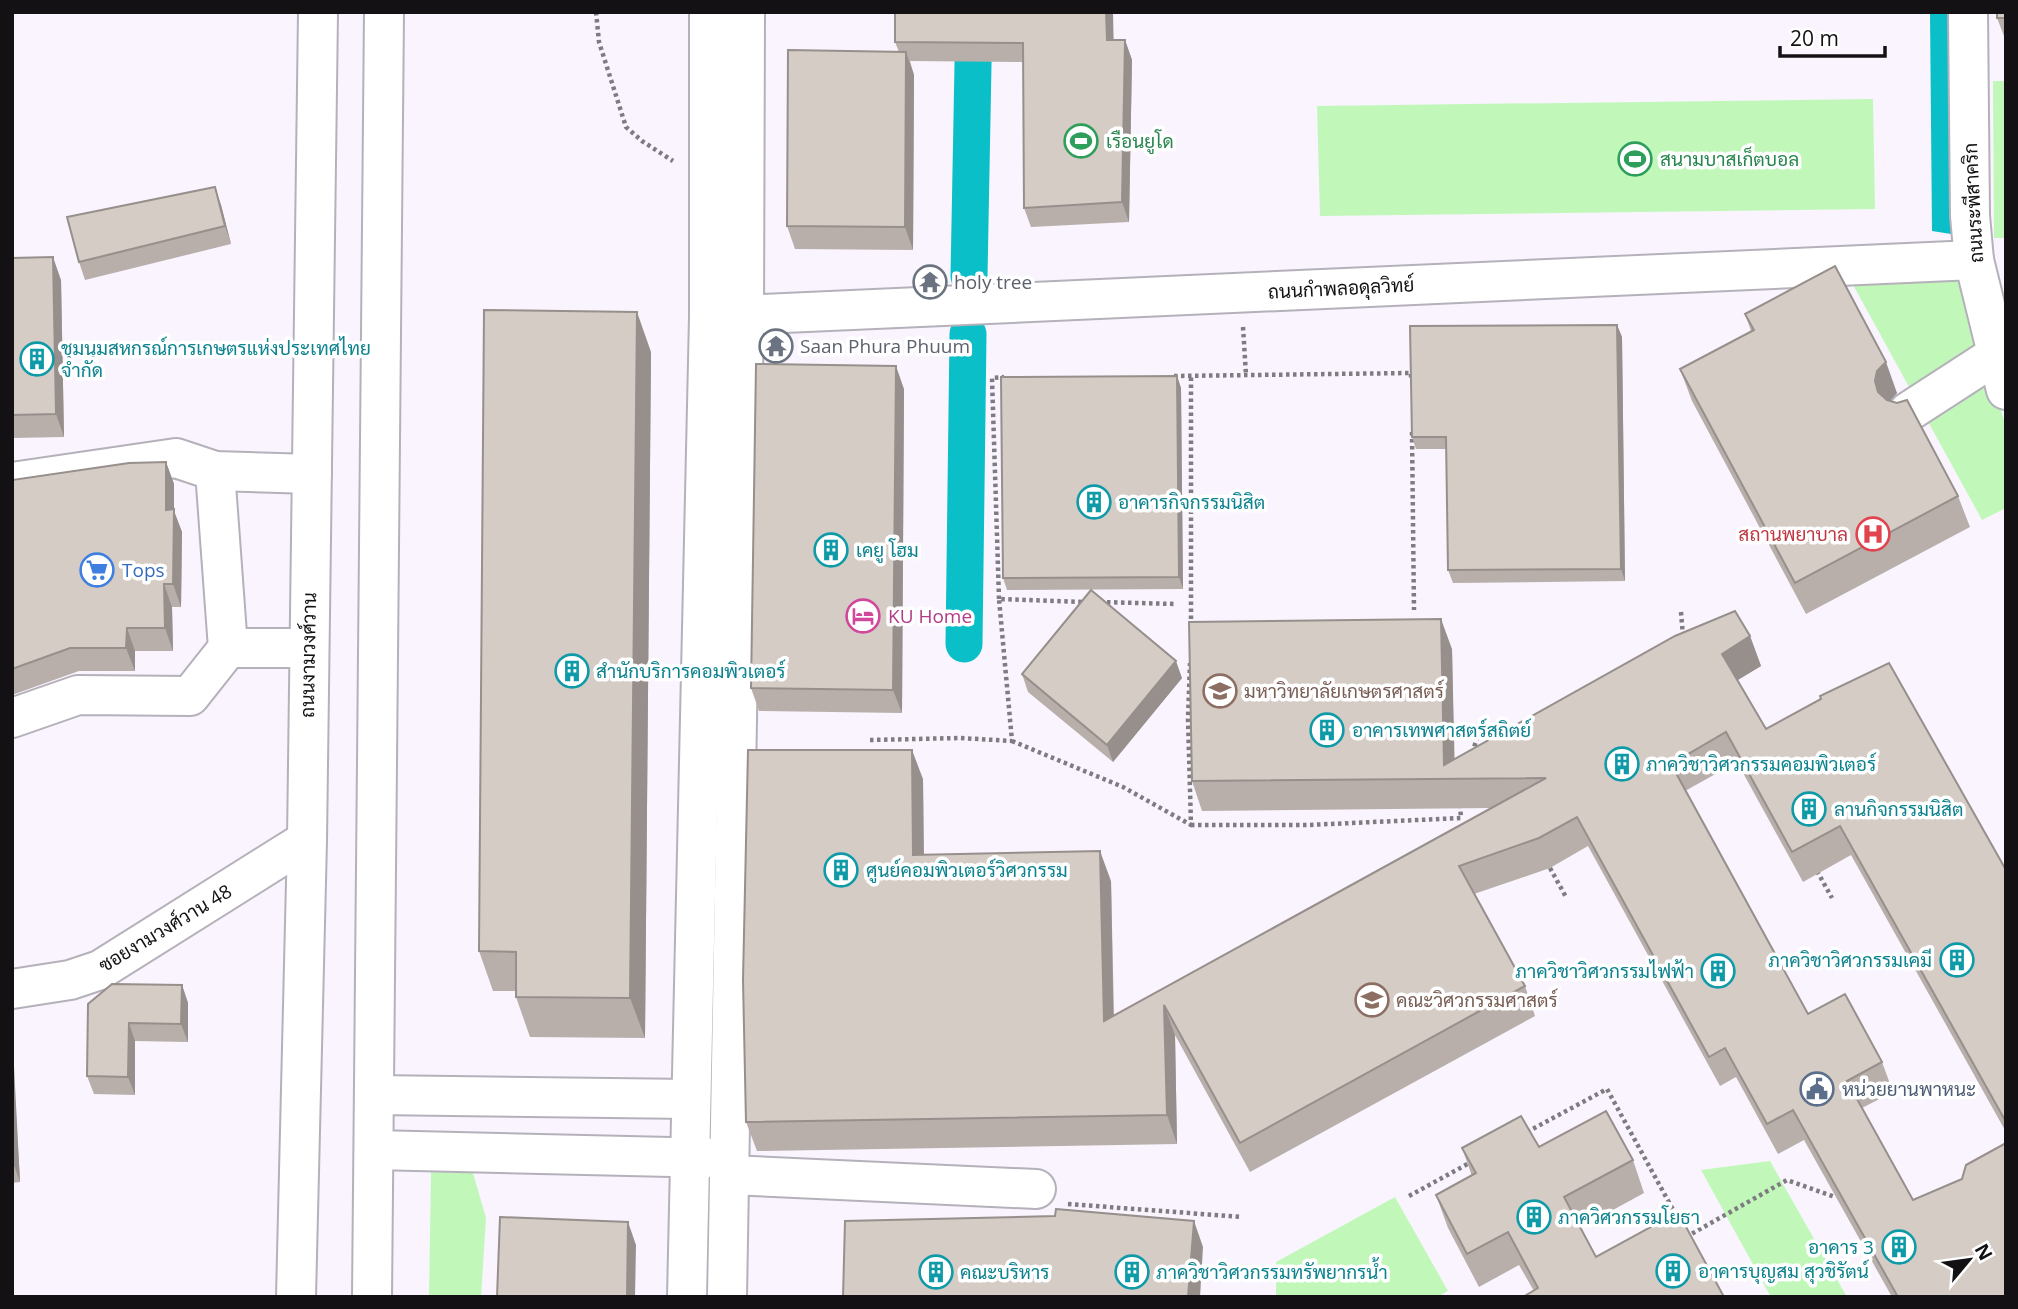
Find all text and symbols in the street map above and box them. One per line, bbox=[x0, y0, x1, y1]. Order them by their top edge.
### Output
scale bar bbox=[1780, 14, 1885, 58]
text: 20 m bbox=[1790, 24, 1839, 52]
sports icon: เรือนยูโด bbox=[1062, 122, 1100, 160]
place label: เรือนยูโด bbox=[1106, 128, 1174, 155]
sports icon: สนามบาสเก็ตบอล bbox=[1616, 140, 1654, 178]
street label: ถนนระพีสาคริก bbox=[1957, 142, 1989, 264]
place label: สนามบาสเก็ตบอล bbox=[1660, 146, 1799, 172]
temple icon: holy tree bbox=[911, 263, 949, 301]
place label: holy tree bbox=[954, 269, 1032, 295]
street label: ถนนกำพลอดุลวิทย์ bbox=[1267, 271, 1415, 305]
temple icon: Saan Phura Phuum bbox=[757, 327, 795, 365]
place label: Saan Phura Phuum bbox=[800, 333, 970, 359]
place label: ชุมนุมสหกรณ์การเกษตรแห่งประเทศไทย จำกัด bbox=[61, 335, 371, 383]
building icon: ชุมนุมสหกรณ์การเกษตรแห่งประเทศไทย จำกัด bbox=[18, 340, 56, 378]
building icon: อาคารกิจกรรมนิสิต bbox=[1075, 483, 1113, 521]
place label: อาคารกิจกรรมนิสิต bbox=[1118, 489, 1265, 515]
hospital icon: สถานพยาบาล bbox=[1854, 515, 1892, 553]
place label: สถานพยาบาล bbox=[1738, 521, 1848, 547]
building icon: เคยู โฮม bbox=[812, 531, 850, 569]
place label: เคยู โฮม bbox=[856, 537, 919, 564]
supermarket icon: Tops bbox=[78, 551, 116, 589]
place label: Tops bbox=[122, 557, 165, 583]
street label: ถนนงามวงศ์วาน bbox=[294, 592, 322, 718]
hotel icon: KU Home bbox=[844, 597, 882, 635]
place label: KU Home bbox=[888, 603, 972, 629]
building icon: สำนักบริการคอมพิวเตอร์ bbox=[553, 652, 591, 690]
place label: สำนักบริการคอมพิวเตอร์ bbox=[596, 658, 786, 684]
school or university icon: มหาวิทยาลัยเกษตรศาสตร์ bbox=[1201, 672, 1239, 710]
place label: มหาวิทยาลัยเกษตรศาสตร์ bbox=[1244, 678, 1444, 704]
building icon: อาคารเทพศาสตร์สถิตย์ bbox=[1308, 711, 1346, 749]
place label: อาคารเทพศาสตร์สถิตย์ bbox=[1352, 717, 1531, 743]
building icon: ภาควิชาวิศวกรรมคอมพิวเตอร์ bbox=[1603, 745, 1641, 783]
place label: ภาควิชาวิศวกรรมคอมพิวเตอร์ bbox=[1646, 751, 1876, 777]
building icon: ลานกิจกรรมนิสิต bbox=[1790, 790, 1828, 828]
place label: ลานกิจกรรมนิสิต bbox=[1834, 796, 1964, 822]
building icon: ศูนย์คอมพิวเตอร์วิศวกรรม bbox=[822, 851, 860, 889]
place label: ศูนย์คอมพิวเตอร์วิศวกรรม bbox=[866, 857, 1068, 884]
street label: ซอยงามวงศ์วาน 48 bbox=[94, 878, 236, 978]
building icon: ภาควิชาวิศวกรรมเคมี bbox=[1938, 941, 1976, 979]
place label: ภาควิชาวิศวกรรมเคมี bbox=[1768, 947, 1932, 973]
building icon: ภาควิชาวิศวกรรมไฟฟ้า bbox=[1699, 952, 1737, 990]
place label: ภาควิชาวิศวกรรมไฟฟ้า bbox=[1515, 958, 1694, 984]
school or university icon: คณะวิศวกรรมศาสตร์ bbox=[1353, 981, 1391, 1019]
place label: คณะวิศวกรรมศาสตร์ bbox=[1396, 987, 1558, 1013]
public building icon: หน่วยยานพาหนะ bbox=[1798, 1070, 1836, 1108]
place label: หน่วยยานพาหนะ bbox=[1842, 1076, 1976, 1102]
building icon: ภาควิศวกรรมโยธา bbox=[1515, 1198, 1553, 1236]
place label: ภาควิศวกรรมโยธา bbox=[1558, 1204, 1700, 1230]
north arrow bbox=[1934, 1225, 2004, 1295]
building icon: อาคาร 3 bbox=[1880, 1228, 1918, 1266]
place label: อาคาร 3 bbox=[1808, 1234, 1874, 1260]
text: N bbox=[1969, 1239, 1999, 1265]
building icon: อาคารบุญสม สุวชิรัตน์ bbox=[1654, 1252, 1692, 1290]
building icon: คณะบริหาร bbox=[917, 1253, 955, 1291]
building icon: ภาควิชาวิศวกรรมทรัพยากรน้ำ bbox=[1113, 1253, 1151, 1291]
place label: ภาควิชาวิศวกรรมทรัพยากรน้ำ bbox=[1156, 1257, 1388, 1285]
place label: อาคารบุญสม สุวชิรัตน์ bbox=[1698, 1258, 1869, 1284]
place label: คณะบริหาร bbox=[960, 1259, 1049, 1285]

